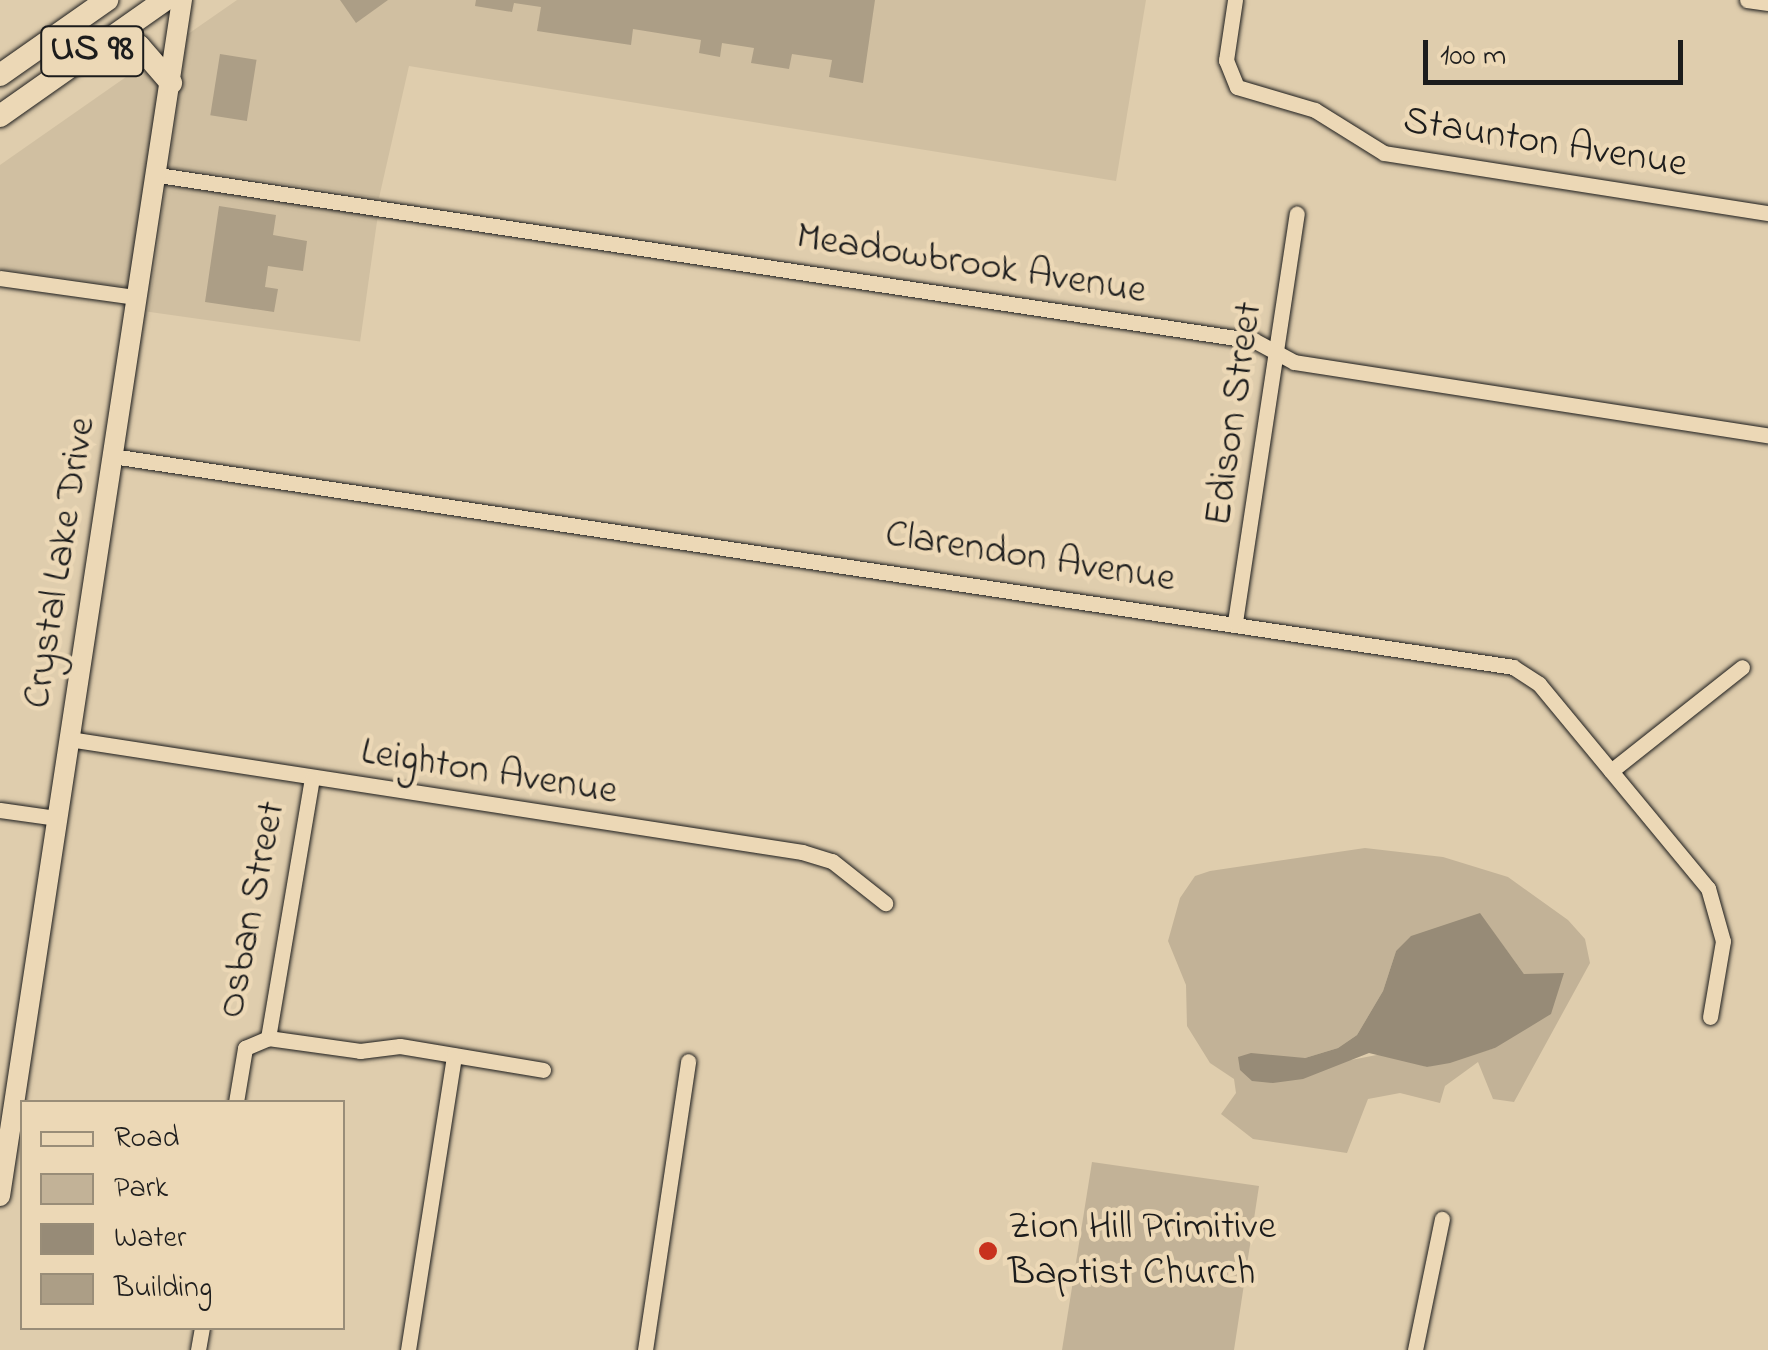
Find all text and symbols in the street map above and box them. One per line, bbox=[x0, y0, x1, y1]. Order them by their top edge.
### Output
road number: US 98 bbox=[39, 18, 144, 84]
scale bar bbox=[1428, 20, 1688, 82]
text: 100 m bbox=[1440, 35, 1506, 79]
street label: Staunton Avenue bbox=[1400, 98, 1690, 190]
street label: Meadowbrook Avenue bbox=[793, 214, 1149, 316]
street label: Edison Street bbox=[1196, 299, 1274, 529]
street label: Crystal Lake Drive bbox=[14, 414, 108, 712]
street label: Clarendon Avenue bbox=[882, 511, 1178, 605]
street label: Leighton Avenue bbox=[357, 729, 621, 817]
street label: Osban Street bbox=[208, 798, 298, 1022]
legend bbox=[20, 1100, 345, 1330]
text: Road bbox=[114, 1117, 179, 1161]
text: Park bbox=[114, 1167, 168, 1211]
place label: Zion Hill Primitive Baptist Church bbox=[1008, 1204, 1276, 1298]
text: Water bbox=[114, 1217, 186, 1261]
marker: Zion Hill Primitive Baptist Church bbox=[977, 1240, 999, 1262]
text: Building bbox=[114, 1267, 212, 1311]

